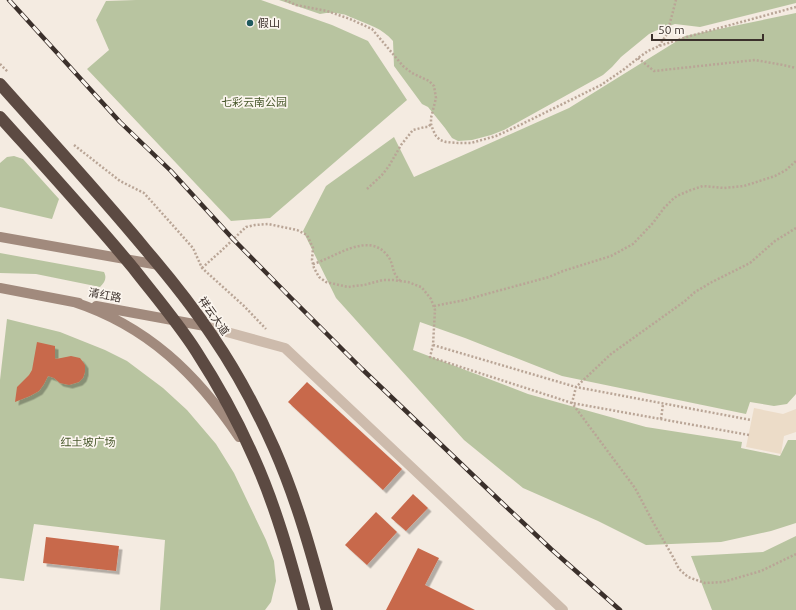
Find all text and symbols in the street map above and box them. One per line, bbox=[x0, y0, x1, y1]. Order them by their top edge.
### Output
scale bar bbox=[652, 16, 763, 42]
place label: 假山 bbox=[258, 17, 280, 29]
marker: 假山 bbox=[245, 18, 255, 28]
text: 50 m bbox=[658, 23, 685, 36]
park label: 七彩云南公园 bbox=[221, 96, 287, 108]
street label: 清红路 bbox=[88, 286, 122, 304]
street label: 祥云大道 bbox=[196, 295, 232, 337]
park label: 红土坡广场 bbox=[61, 436, 116, 448]

